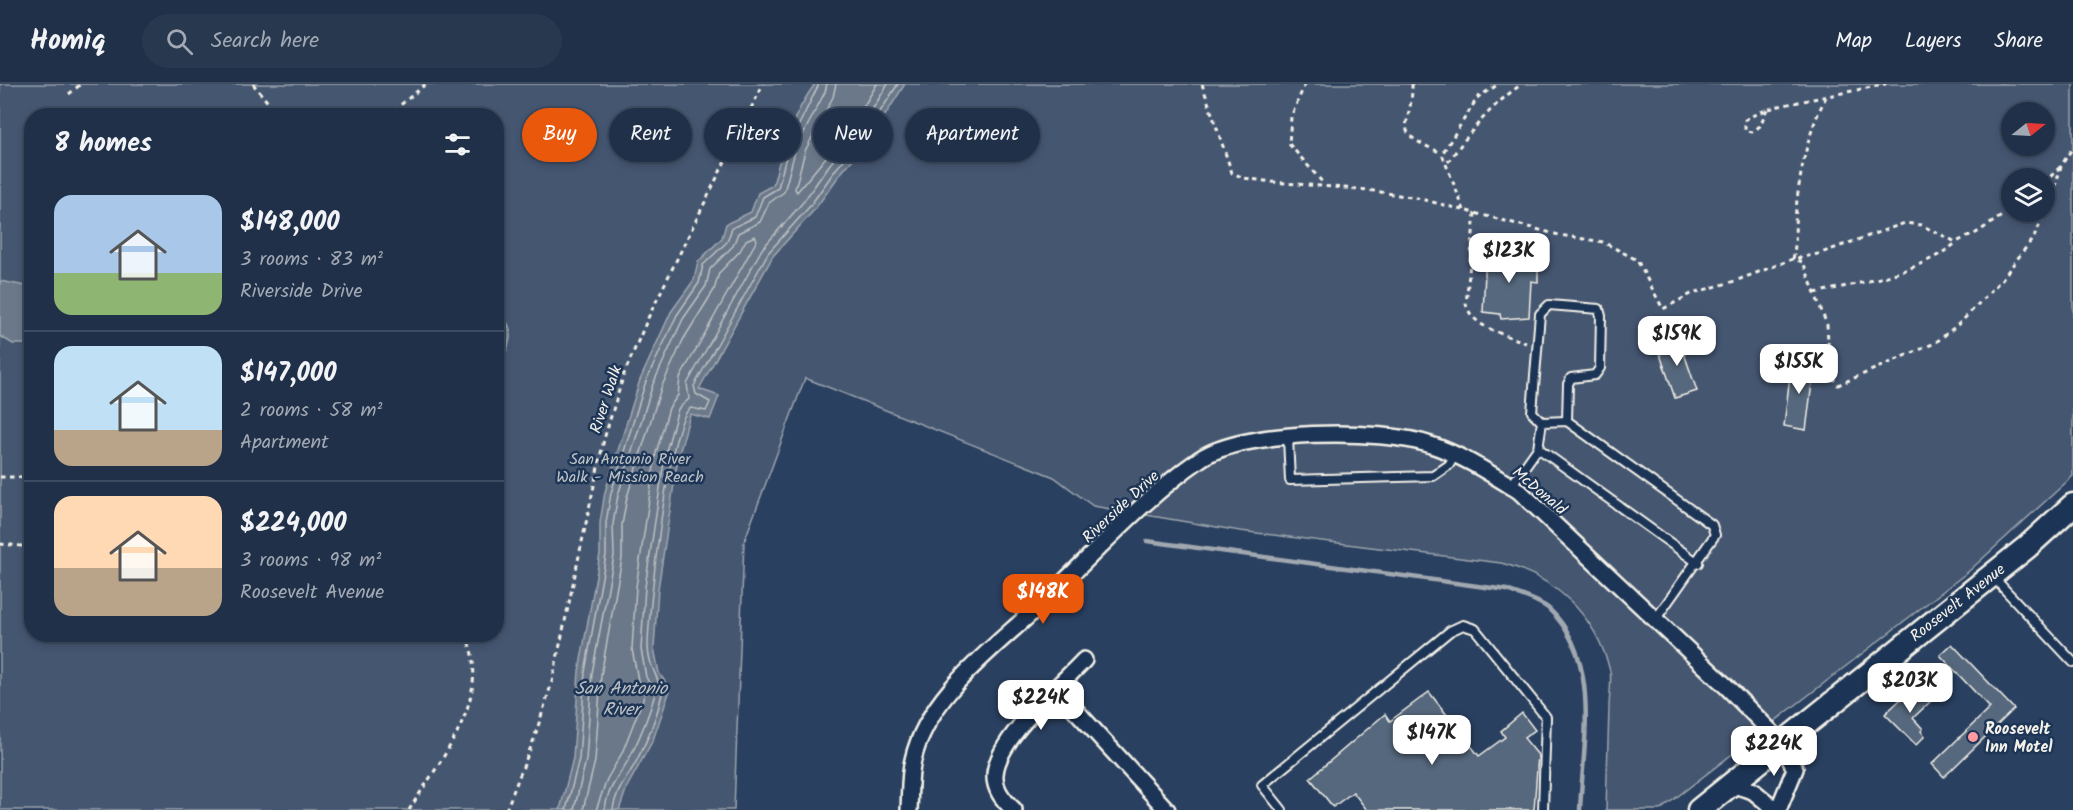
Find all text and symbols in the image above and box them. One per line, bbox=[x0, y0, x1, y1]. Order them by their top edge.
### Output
search box bbox=[142, 14, 562, 68]
text: Homiq bbox=[30, 19, 106, 64]
text: Search here bbox=[211, 24, 319, 59]
icon: search bbox=[163, 25, 196, 58]
text: Map bbox=[1835, 25, 1872, 58]
text: Layers bbox=[1905, 25, 1961, 58]
text: Share bbox=[1994, 25, 2043, 58]
north arrow bbox=[2001, 102, 2055, 156]
map controls bbox=[2001, 102, 2055, 222]
chip: Buy bbox=[522, 108, 597, 162]
chip: Rent bbox=[609, 108, 692, 162]
chip: Filters bbox=[704, 108, 801, 162]
chip: New bbox=[813, 108, 893, 162]
chip: Apartment bbox=[905, 108, 1040, 162]
text: 8 homes bbox=[54, 123, 152, 165]
icon: filters bbox=[441, 128, 474, 161]
button: layers bbox=[2001, 168, 2055, 222]
text: $148,000 bbox=[240, 202, 340, 244]
icon: home bbox=[102, 219, 174, 291]
pin: $123K bbox=[1467, 233, 1551, 284]
text: $123K bbox=[1483, 236, 1535, 268]
text: 3 rooms · 83 m² bbox=[240, 244, 383, 276]
text: Riverside Drive bbox=[240, 276, 363, 308]
pin: $159K bbox=[1635, 316, 1719, 367]
text: $159K bbox=[1652, 319, 1702, 351]
pin: $155K bbox=[1757, 344, 1841, 395]
text: $155K bbox=[1774, 347, 1824, 379]
text: $147,000 bbox=[240, 353, 337, 395]
street label: River Walk bbox=[584, 362, 629, 437]
icon: home bbox=[102, 370, 174, 442]
text: 2 rooms · 58 m² bbox=[240, 395, 382, 427]
text: Apartment bbox=[240, 427, 329, 459]
park label: San Antonio River Walk - Mission Reach bbox=[556, 447, 704, 490]
street label: McDonald bbox=[1506, 461, 1573, 522]
street label: Riverside Drive bbox=[1077, 465, 1165, 550]
text: $224,000 bbox=[240, 503, 347, 545]
icon: home bbox=[102, 520, 174, 592]
text: 3 rooms · 98 m² bbox=[240, 545, 381, 577]
street label: Roosevelt Avenue bbox=[1905, 558, 2011, 649]
pin: $148K bbox=[1001, 574, 1085, 625]
text: Roosevelt Avenue bbox=[240, 577, 384, 609]
text: $148K bbox=[1017, 577, 1069, 609]
pin: $203K bbox=[1868, 663, 1952, 714]
text: $203K bbox=[1882, 666, 1938, 698]
water label: San Antonio River bbox=[575, 675, 669, 725]
pin: $224K bbox=[999, 680, 1083, 731]
text: $224K bbox=[1012, 683, 1070, 715]
pin: $147K bbox=[1390, 715, 1474, 766]
place label: Roosevelt Inn Motel bbox=[1985, 717, 2053, 760]
text: $147K bbox=[1407, 718, 1457, 750]
pin: $224K bbox=[1732, 726, 1816, 777]
text: $224K bbox=[1745, 729, 1803, 761]
marker: Roosevelt Inn Motel bbox=[1966, 730, 1980, 744]

